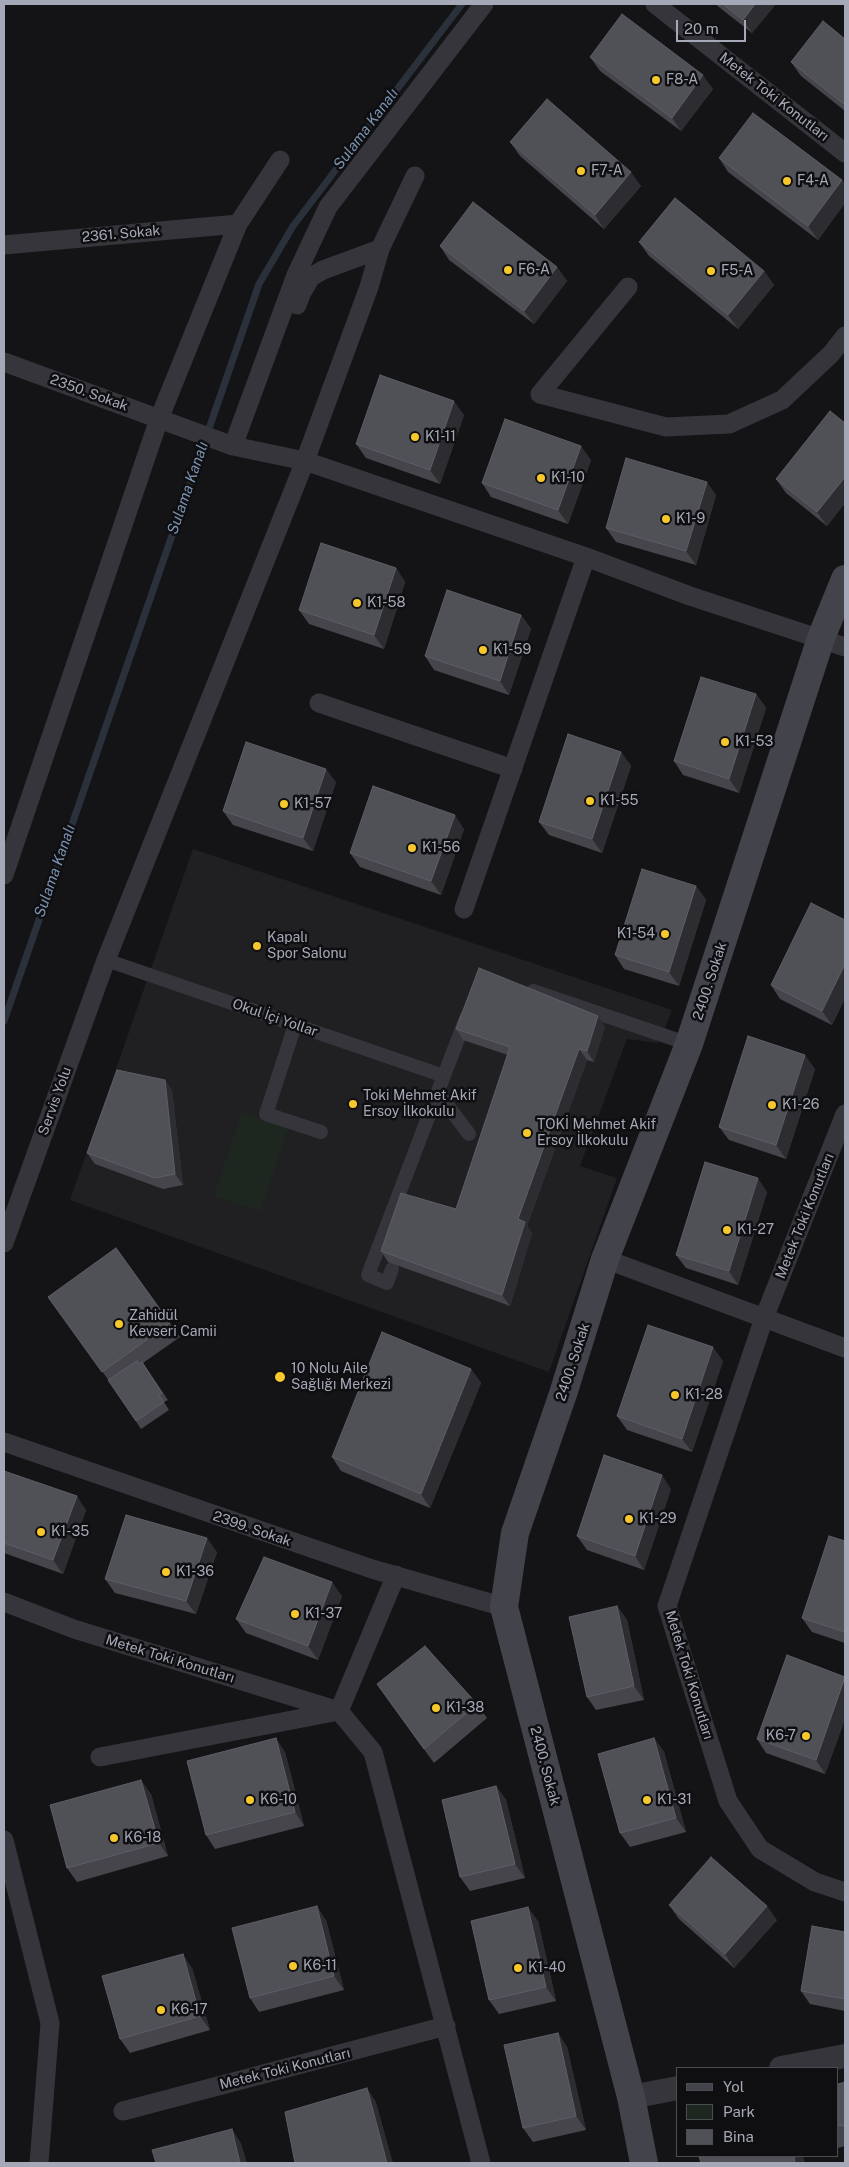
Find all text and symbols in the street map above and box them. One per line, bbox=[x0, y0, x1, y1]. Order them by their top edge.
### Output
scale bar bbox=[679, 10, 749, 42]
text: 20 m bbox=[684, 20, 719, 37]
street label: Metek Toki Konutları bbox=[716, 49, 832, 145]
place label: F8-A bbox=[666, 72, 698, 88]
marker: F8-A bbox=[650, 74, 662, 86]
water label: Sulama Kanalı bbox=[330, 85, 402, 173]
place label: F7-A bbox=[591, 163, 623, 179]
marker: F7-A bbox=[575, 165, 587, 177]
place label: F4-A bbox=[797, 173, 829, 189]
marker: F4-A bbox=[781, 175, 793, 187]
street label: 2361. Sokak bbox=[81, 222, 161, 246]
place label: F6-A bbox=[518, 262, 550, 278]
place label: F5-A bbox=[721, 263, 753, 279]
marker: F6-A bbox=[502, 264, 514, 276]
marker: F5-A bbox=[705, 265, 717, 277]
street label: 2350. Sokak bbox=[48, 371, 130, 415]
place label: K1-11 bbox=[425, 429, 456, 445]
marker: K1-11 bbox=[409, 431, 421, 443]
water label: Sulama Kanalı bbox=[164, 439, 212, 537]
place label: K1-10 bbox=[551, 470, 585, 486]
marker: K1-10 bbox=[535, 472, 547, 484]
place label: K1-9 bbox=[676, 511, 705, 527]
marker: K1-9 bbox=[660, 513, 672, 525]
place label: K1-58 bbox=[367, 595, 406, 611]
marker: K1-58 bbox=[351, 597, 363, 609]
place label: K1-59 bbox=[493, 642, 531, 658]
marker: K1-59 bbox=[477, 644, 489, 656]
place label: K1-53 bbox=[735, 734, 773, 750]
marker: K1-53 bbox=[719, 736, 731, 748]
place label: K1-55 bbox=[600, 793, 638, 809]
marker: K1-55 bbox=[584, 795, 596, 807]
place label: K1-57 bbox=[294, 796, 332, 812]
marker: K1-57 bbox=[278, 798, 290, 810]
water label: Sulama Kanalı bbox=[31, 822, 79, 920]
place label: K1-56 bbox=[422, 840, 460, 856]
marker: K1-56 bbox=[406, 842, 418, 854]
place label: K1-54 bbox=[617, 926, 655, 942]
marker: K1-54 bbox=[659, 928, 671, 940]
place label: Kapalı Spor Salonu bbox=[267, 930, 347, 962]
marker: Kapalı Spor Salonu bbox=[251, 940, 263, 952]
street label: 2400. Sokak bbox=[689, 940, 731, 1022]
street label: Okul İçi Yollar bbox=[230, 996, 320, 1040]
street label: Servis Yolu bbox=[35, 1064, 75, 1138]
place label: Toki Mehmet Akif Ersoy İlkokulu bbox=[363, 1088, 477, 1120]
place label: K1-26 bbox=[782, 1097, 820, 1113]
marker: Toki Mehmet Akif Ersoy İlkokulu bbox=[347, 1098, 359, 1110]
marker: K1-26 bbox=[766, 1099, 778, 1111]
place label: TOKİ Mehmet Akif Ersoy İlkokulu bbox=[537, 1117, 656, 1150]
marker: TOKİ Mehmet Akif Ersoy İlkokulu bbox=[521, 1127, 533, 1139]
street label: Metek Toki Konutları bbox=[772, 1151, 838, 1281]
place label: K1-27 bbox=[737, 1222, 774, 1238]
marker: K1-27 bbox=[721, 1224, 733, 1236]
place label: Zahidül Kevseri Camii bbox=[129, 1308, 217, 1340]
marker: Zahidül Kevseri Camii bbox=[113, 1318, 125, 1330]
street label: 2400. Sokak bbox=[552, 1321, 594, 1403]
place label: 10 Nolu Aile Sağlığı Merkezi bbox=[291, 1361, 391, 1394]
marker: 10 Nolu Aile Sağlığı Merkezi bbox=[273, 1370, 287, 1384]
place label: K1-28 bbox=[685, 1387, 723, 1403]
marker: K1-28 bbox=[669, 1389, 681, 1401]
street label: 2399. Sokak bbox=[211, 1508, 293, 1550]
place label: K1-29 bbox=[639, 1511, 677, 1527]
marker: K1-29 bbox=[623, 1513, 635, 1525]
place label: K1-35 bbox=[51, 1524, 89, 1540]
marker: K1-35 bbox=[35, 1526, 47, 1538]
place label: K1-36 bbox=[176, 1564, 214, 1580]
marker: K1-36 bbox=[160, 1566, 172, 1578]
place label: K1-37 bbox=[305, 1606, 343, 1622]
marker: K1-37 bbox=[289, 1608, 301, 1620]
street label: Metek Toki Konutları bbox=[661, 1609, 717, 1741]
street label: Metek Toki Konutları bbox=[104, 1631, 236, 1687]
place label: K1-38 bbox=[446, 1700, 484, 1716]
marker: K1-38 bbox=[430, 1702, 442, 1714]
street label: 2400. Sokak bbox=[526, 1725, 564, 1807]
place label: K6-7 bbox=[766, 1728, 796, 1744]
marker: K6-7 bbox=[800, 1730, 812, 1742]
place label: K6-10 bbox=[260, 1792, 297, 1808]
place label: K1-31 bbox=[657, 1792, 692, 1808]
marker: K6-10 bbox=[244, 1794, 256, 1806]
marker: K1-31 bbox=[641, 1794, 653, 1806]
place label: K6-18 bbox=[124, 1830, 161, 1846]
marker: K6-18 bbox=[108, 1832, 120, 1844]
place label: K6-11 bbox=[303, 1958, 337, 1974]
marker: K6-11 bbox=[287, 1960, 299, 1972]
place label: K1-40 bbox=[528, 1960, 566, 1976]
marker: K1-40 bbox=[512, 1962, 524, 1974]
place label: K6-17 bbox=[171, 2002, 208, 2018]
marker: K6-17 bbox=[155, 2004, 167, 2016]
street label: Metek Toki Konutları bbox=[218, 2045, 352, 2093]
legend bbox=[676, 2067, 839, 2157]
text: Yol bbox=[723, 2078, 744, 2095]
text: Park bbox=[723, 2103, 755, 2120]
text: Bina bbox=[723, 2128, 754, 2145]

